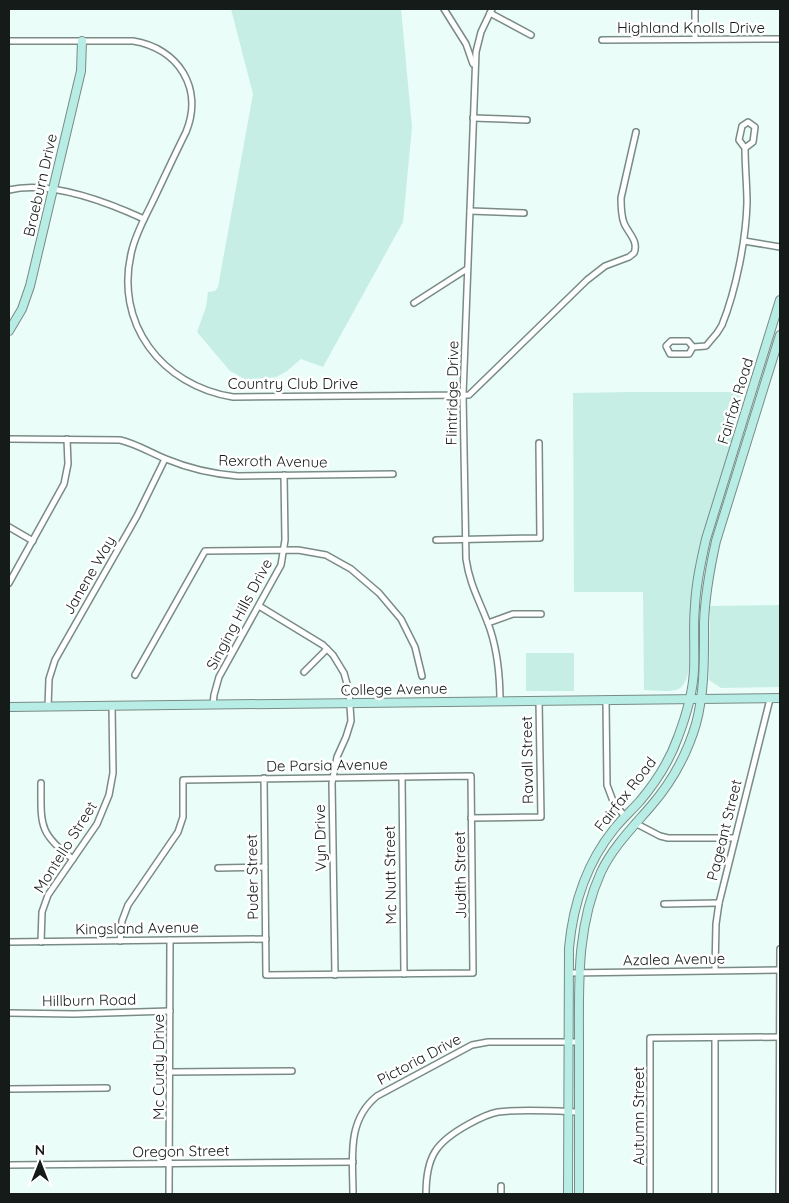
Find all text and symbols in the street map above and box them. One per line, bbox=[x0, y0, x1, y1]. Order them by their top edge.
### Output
street label: Highland Knolls Drive bbox=[617, 18, 765, 37]
street label: Braeburn Drive bbox=[19, 132, 61, 238]
street label: Flintridge Drive bbox=[442, 340, 462, 446]
street label: Fairfax Road bbox=[713, 356, 757, 446]
street label: Country Club Drive bbox=[228, 374, 358, 393]
street label: Rexroth Avenue bbox=[218, 451, 328, 471]
street label: Janene Way bbox=[59, 532, 119, 618]
street label: Singing Hills Drive bbox=[202, 555, 276, 673]
street label: College Avenue bbox=[340, 679, 448, 699]
street label: Ravall Street bbox=[517, 716, 537, 804]
street label: Fairfax Road bbox=[590, 753, 660, 835]
street label: De Parsia Avenue bbox=[266, 754, 388, 776]
street label: Pageant Street bbox=[702, 777, 746, 883]
street label: Montello Street bbox=[29, 798, 101, 896]
street label: Vyn Drive bbox=[310, 804, 330, 872]
street label: Mc Nutt Street bbox=[380, 825, 400, 925]
street label: Judith Street bbox=[450, 831, 470, 919]
street label: Puder Street bbox=[242, 834, 262, 920]
street label: Kingsland Avenue bbox=[75, 917, 199, 939]
street label: Azalea Avenue bbox=[623, 949, 725, 969]
street label: Hillburn Road bbox=[42, 990, 136, 1010]
street label: Mc Curdy Drive bbox=[149, 1014, 168, 1120]
street label: Pictoria Drive bbox=[374, 1029, 464, 1089]
street label: Autumn Street bbox=[629, 1066, 648, 1166]
north arrow bbox=[15, 1138, 65, 1188]
text: N bbox=[35, 1141, 45, 1159]
street label: Oregon Street bbox=[132, 1141, 230, 1161]

